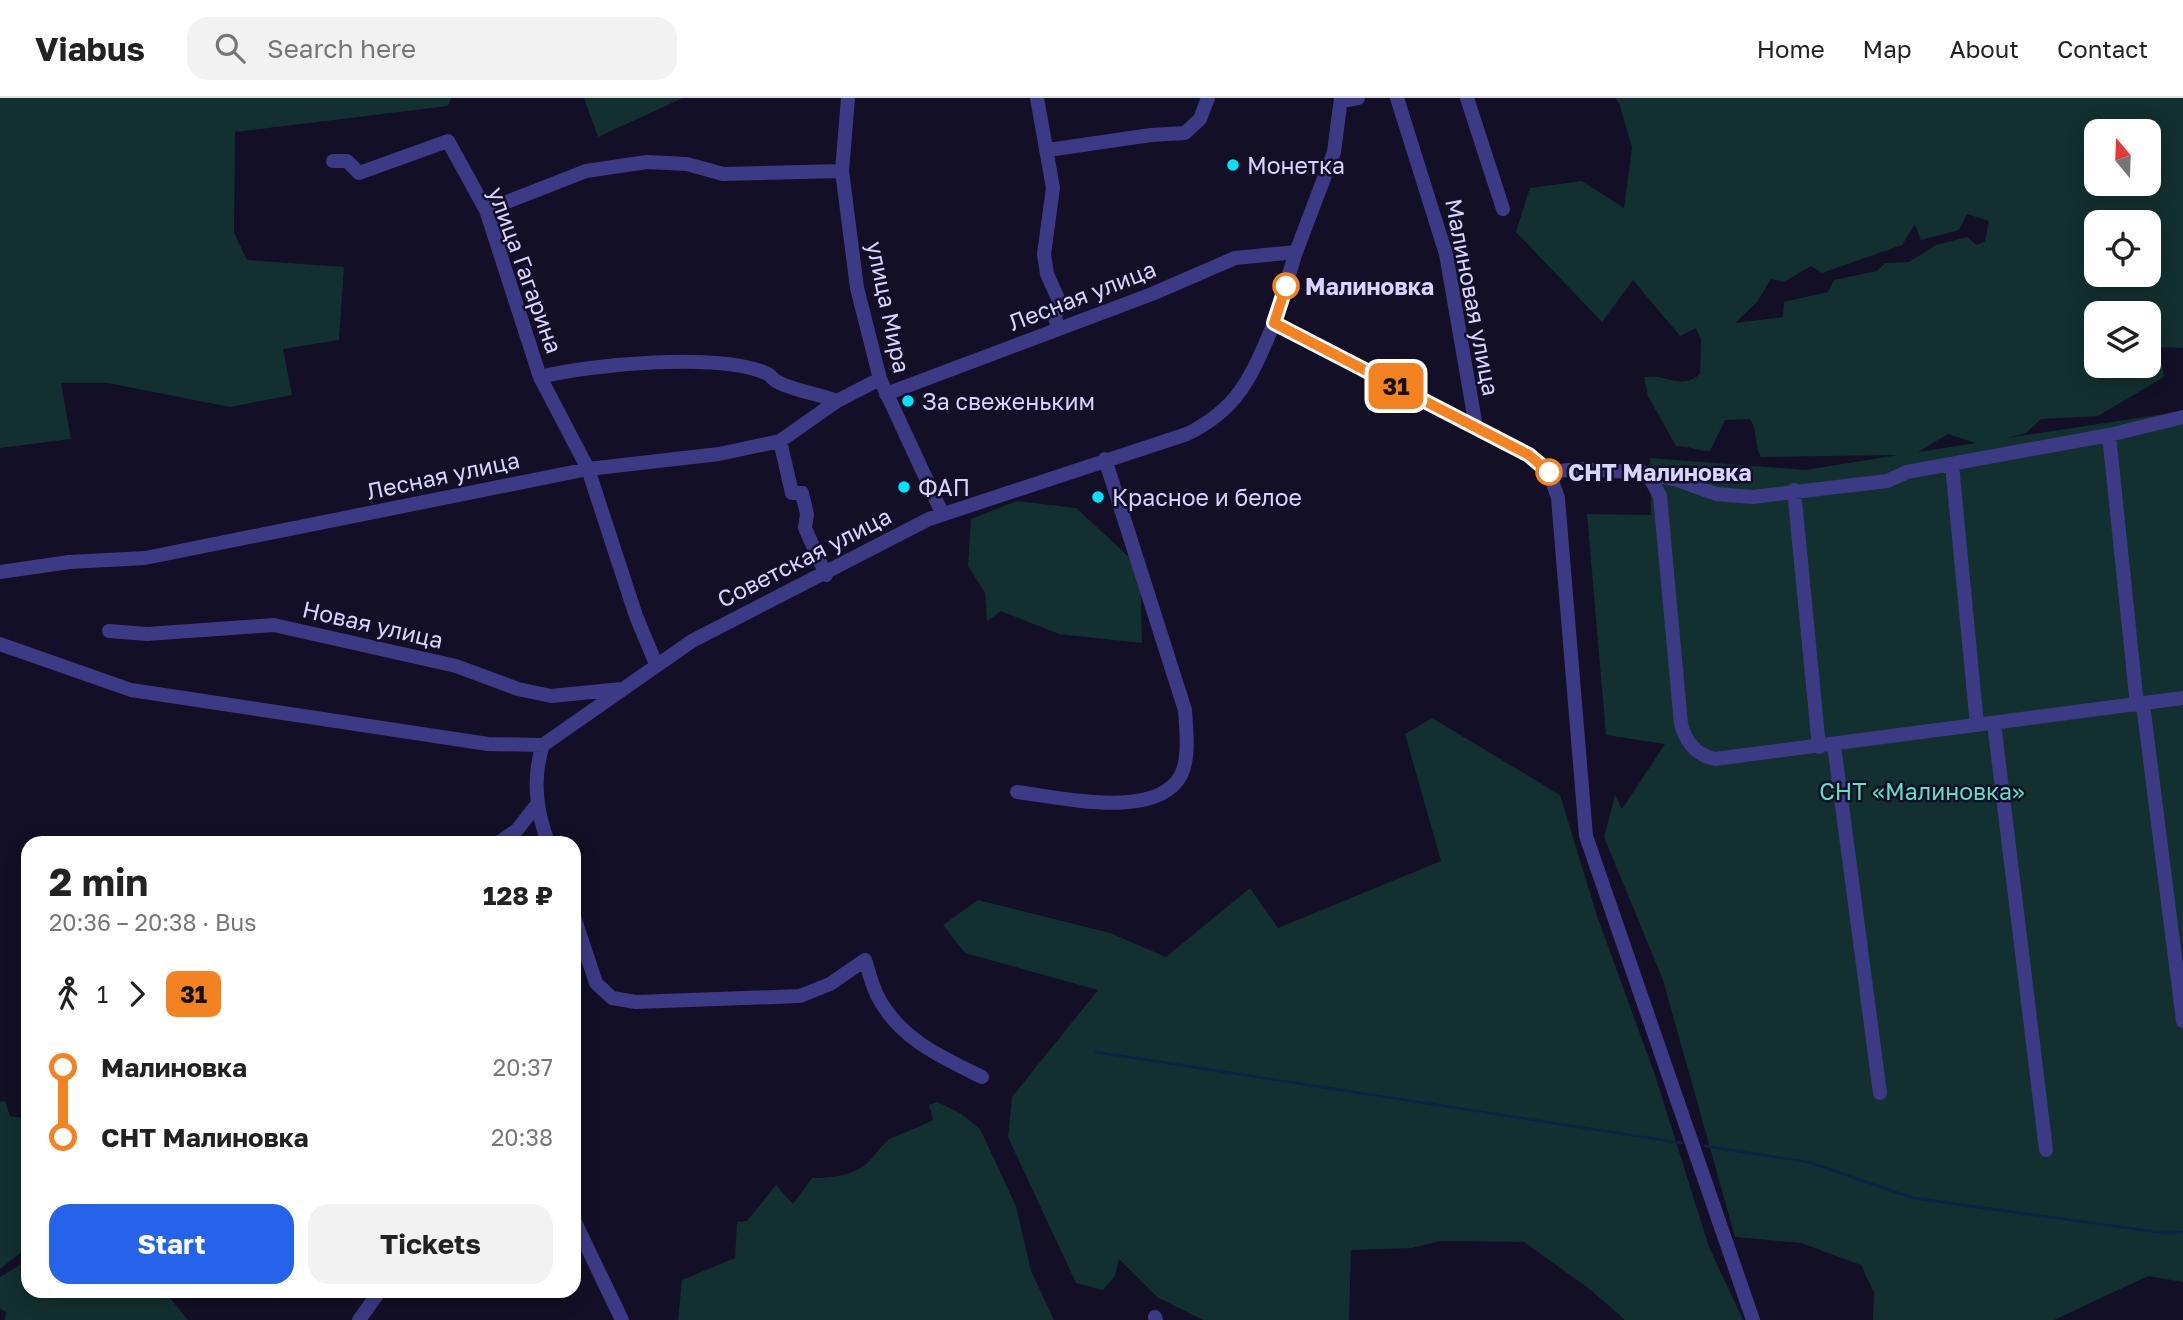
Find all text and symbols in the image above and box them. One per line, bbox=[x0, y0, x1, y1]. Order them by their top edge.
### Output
search box bbox=[187, 17, 677, 80]
text: Viabus bbox=[35, 29, 145, 68]
icon: search bbox=[211, 29, 249, 67]
text: Search here bbox=[267, 33, 416, 64]
text: Home bbox=[1757, 34, 1825, 63]
text: Map bbox=[1863, 34, 1912, 63]
text: About bbox=[1950, 34, 2019, 63]
text: Contact bbox=[2057, 34, 2148, 63]
north arrow bbox=[2084, 119, 2161, 196]
map controls bbox=[2084, 119, 2161, 378]
place label: Монетка bbox=[1247, 151, 1345, 179]
marker: Монетка bbox=[1225, 157, 1241, 173]
street label: улица Гагарина bbox=[483, 183, 569, 357]
street label: Малиновая улица bbox=[1440, 196, 1506, 398]
button: locate bbox=[2084, 210, 2161, 287]
street label: улица Мира bbox=[861, 239, 917, 375]
street label: Лесная улица bbox=[1004, 254, 1160, 336]
place label: Малиновка bbox=[1305, 272, 1434, 300]
marker: Малиновка bbox=[1273, 273, 1299, 299]
button: layers bbox=[2084, 301, 2161, 378]
line badge: 31 bbox=[1364, 363, 1428, 409]
text: 31 bbox=[1383, 371, 1410, 400]
place label: За свеженьким bbox=[922, 387, 1095, 415]
marker: За свеженьким bbox=[900, 393, 916, 409]
street label: Лесная улица bbox=[364, 445, 522, 505]
place label: СНТ Малиновка bbox=[1568, 458, 1752, 486]
marker: СНТ Малиновка bbox=[1536, 459, 1562, 485]
place label: ФАП bbox=[918, 473, 970, 501]
marker: ФАП bbox=[896, 479, 912, 495]
place label: Красное и белое bbox=[1112, 483, 1302, 511]
marker: Красное и белое bbox=[1090, 489, 1106, 505]
street label: Советская улица bbox=[712, 501, 896, 613]
street label: Новая улица bbox=[300, 594, 446, 654]
park label: СНТ «Малиновка» bbox=[1819, 777, 2025, 805]
text: 2 min bbox=[49, 859, 148, 904]
text: 128 ₽ bbox=[483, 880, 553, 911]
text: 20:36 – 20:38 · Bus bbox=[49, 908, 256, 936]
icon: walk bbox=[49, 975, 87, 1013]
icon: forward bbox=[118, 975, 156, 1013]
text: 31 bbox=[180, 979, 207, 1008]
text: 1 bbox=[97, 980, 108, 1008]
text: Малиновка bbox=[101, 1052, 247, 1083]
text: 20:37 bbox=[493, 1053, 553, 1081]
text: СНТ Малиновка bbox=[101, 1122, 309, 1153]
text: 20:38 bbox=[491, 1123, 553, 1151]
button: Start bbox=[49, 1204, 294, 1284]
button: Tickets bbox=[308, 1204, 553, 1284]

